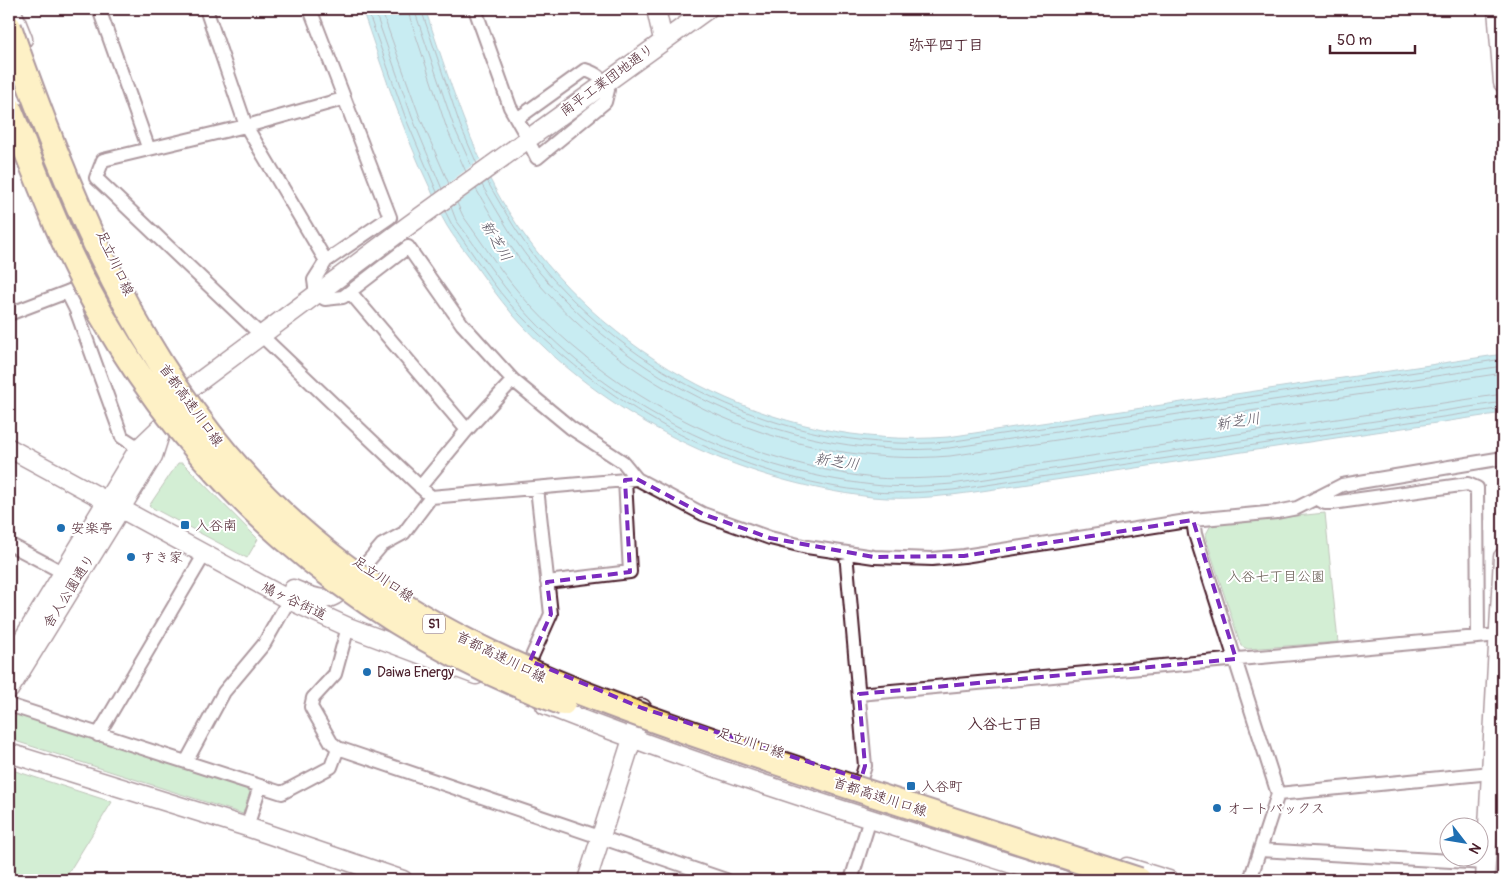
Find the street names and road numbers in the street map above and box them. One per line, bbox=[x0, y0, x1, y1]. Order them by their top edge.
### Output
street label: 南平工業団地通り bbox=[557, 40, 657, 120]
street label: 足立川口線 bbox=[93, 228, 137, 298]
street label: 首都高速川口線 bbox=[155, 360, 227, 450]
street label: 舎人公園通り bbox=[40, 551, 98, 631]
street label: 足立川口線 bbox=[349, 552, 417, 606]
street label: 鳩ヶ谷街道 bbox=[259, 579, 329, 623]
road number: S1 bbox=[423, 614, 445, 634]
street label: 首都高速川口線 bbox=[453, 628, 549, 686]
street label: 足立川口線 bbox=[715, 724, 787, 762]
street label: 首都高速川口線 bbox=[831, 774, 929, 820]

